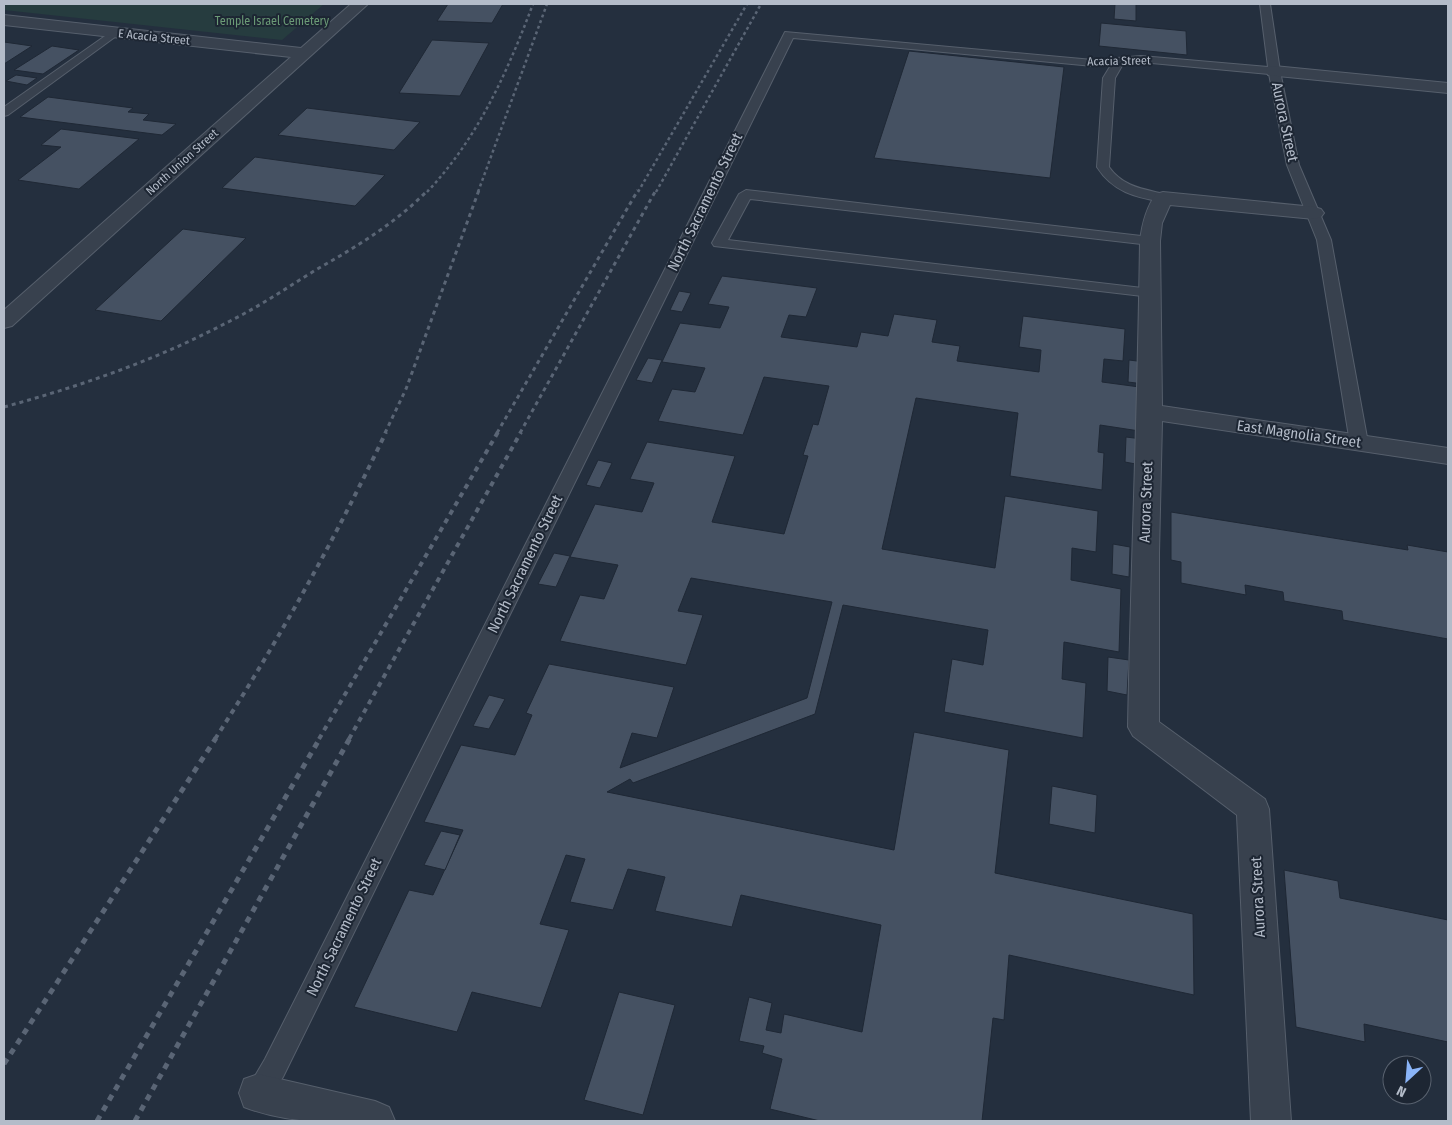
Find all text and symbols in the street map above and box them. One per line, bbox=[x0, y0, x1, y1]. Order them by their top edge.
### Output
park label: Temple Israel Cemetery bbox=[215, 14, 330, 28]
street label: E Acacia Street bbox=[117, 26, 191, 48]
street label: Acacia Street bbox=[1087, 53, 1151, 69]
street label: Aurora Street bbox=[1268, 81, 1302, 164]
street label: North Union Street bbox=[143, 126, 221, 198]
street label: North Sacramento Street bbox=[664, 130, 746, 274]
street label: East Magnolia Street bbox=[1236, 416, 1362, 452]
street label: Aurora Street bbox=[1136, 461, 1156, 543]
street label: North Sacramento Street bbox=[484, 492, 566, 636]
street label: North Sacramento Street bbox=[303, 855, 385, 999]
street label: Aurora Street bbox=[1247, 856, 1269, 938]
north arrow bbox=[1382, 1055, 1432, 1105]
text: N bbox=[1394, 1082, 1409, 1101]

